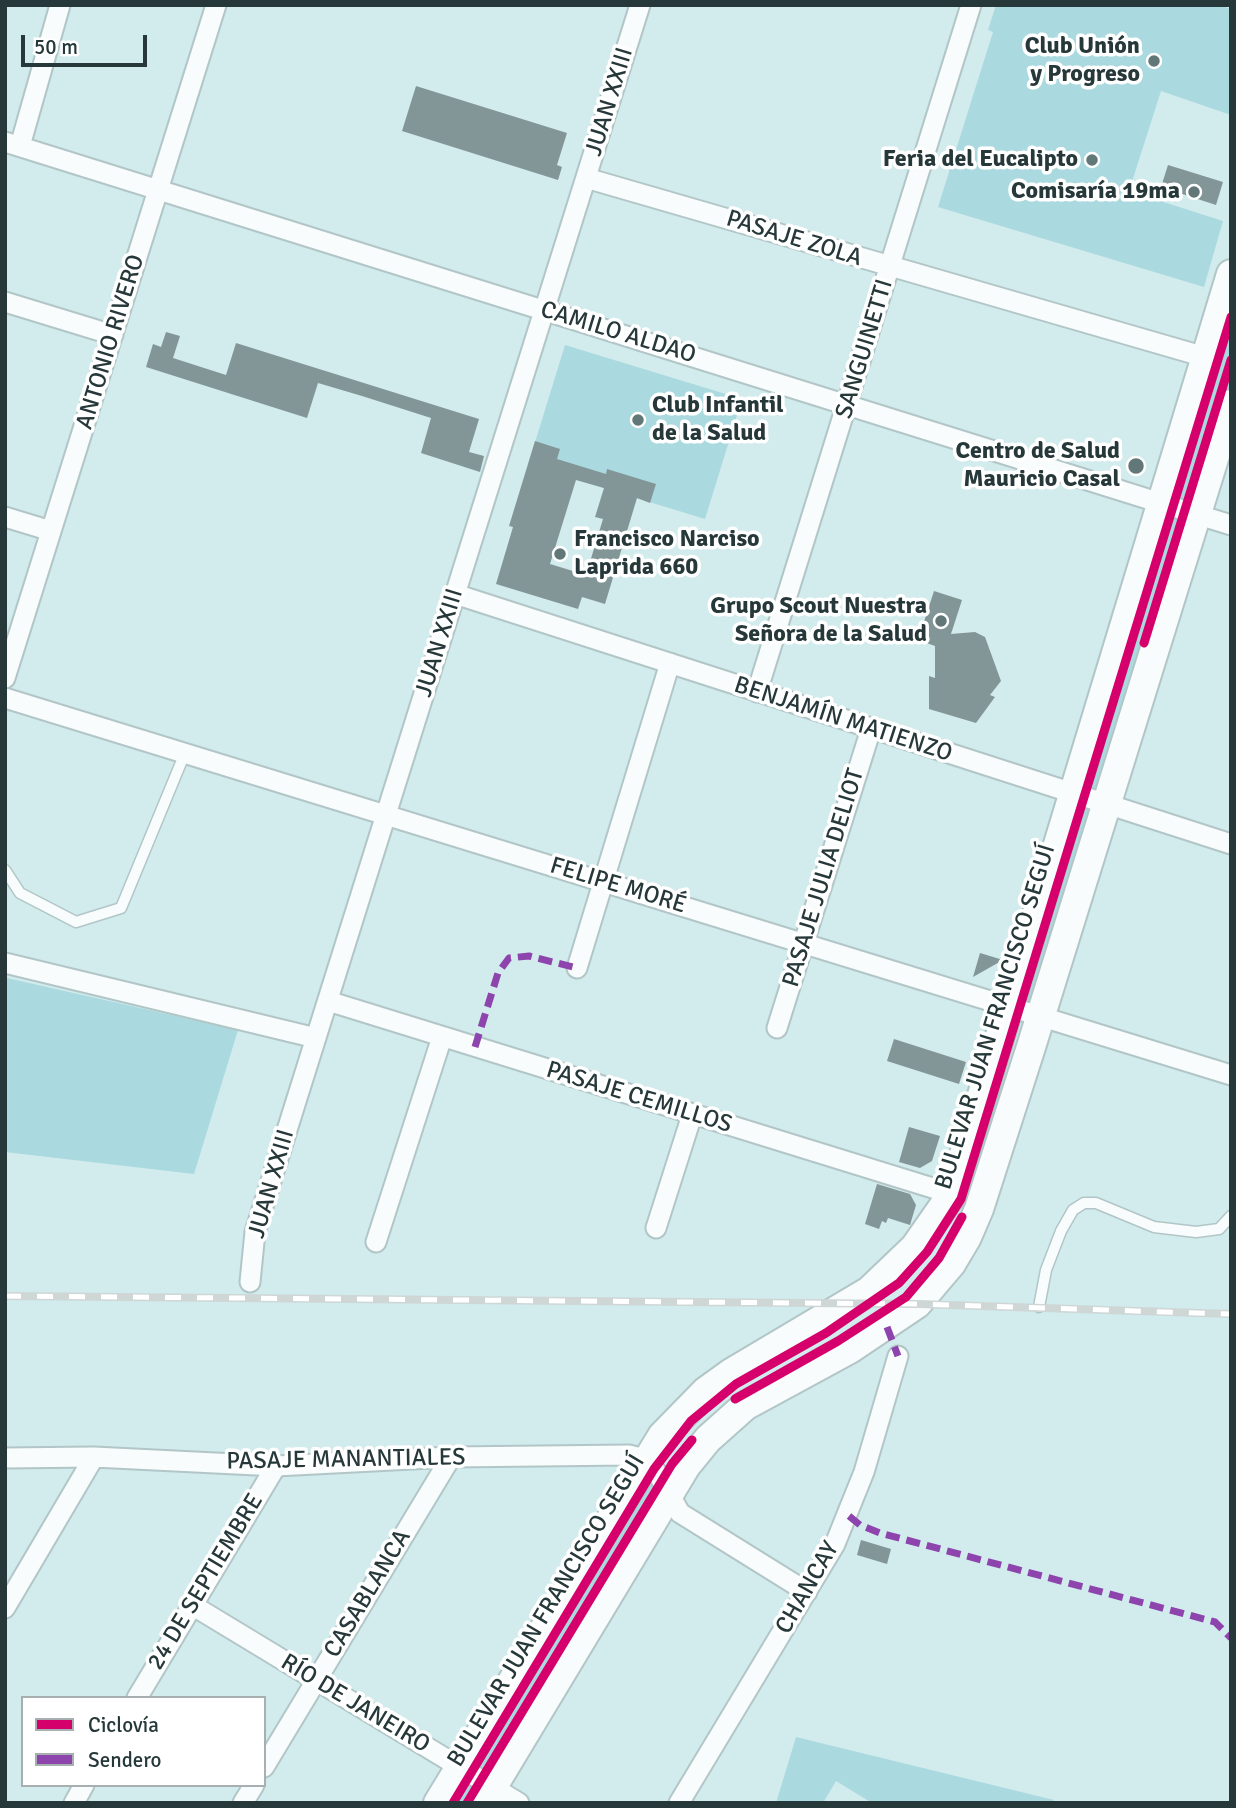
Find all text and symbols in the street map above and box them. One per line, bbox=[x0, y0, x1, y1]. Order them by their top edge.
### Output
scale bar bbox=[24, 21, 150, 65]
place label: Club Unión y Progreso bbox=[1025, 33, 1140, 89]
text: 50 m bbox=[34, 34, 78, 60]
street label: JUAN XXIII bbox=[580, 44, 640, 160]
marker: Club Unión y Progreso bbox=[1146, 53, 1162, 69]
place label: Feria del Eucalipto bbox=[883, 146, 1078, 174]
marker: Feria del Eucalipto bbox=[1084, 152, 1100, 168]
place label: Comisaría 19ma bbox=[1011, 178, 1180, 206]
marker: Comisaría 19ma bbox=[1186, 184, 1202, 200]
street label: PASAJE ZOLA bbox=[723, 205, 865, 273]
street label: ANTONIO RIVERO bbox=[71, 251, 151, 433]
street label: SANGUINETTI bbox=[830, 276, 900, 422]
street label: CAMILO ALDAO bbox=[537, 296, 699, 370]
place label: Club Infantil de la Salud bbox=[652, 392, 784, 448]
marker: Club Infantil de la Salud bbox=[630, 412, 646, 428]
place label: Centro de Salud Mauricio Casal bbox=[955, 438, 1120, 494]
marker: Centro de Salud Mauricio Casal bbox=[1126, 456, 1146, 476]
place label: Francisco Narciso Laprida 660 bbox=[574, 526, 760, 582]
marker: Francisco Narciso Laprida 660 bbox=[552, 546, 568, 562]
street label: JUAN XXIII bbox=[410, 585, 470, 701]
place label: Grupo Scout Nuestra Señora de la Salud bbox=[710, 593, 927, 649]
marker: Grupo Scout Nuestra Señora de la Salud bbox=[933, 613, 949, 629]
street label: BENJAMÍN MATIENZO bbox=[730, 671, 956, 769]
street label: PASAJE JULIA DELIOT bbox=[777, 766, 871, 990]
street label: BULEVAR JUAN FRANCISCO SEGUÍ bbox=[930, 841, 1062, 1193]
street label: FELIPE MORÉ bbox=[546, 852, 690, 920]
street label: PASAJE CEMILLOS bbox=[543, 1056, 735, 1140]
street label: JUAN XXIII bbox=[243, 1126, 301, 1242]
street label: PASAJE MANANTIALES bbox=[226, 1444, 466, 1476]
street label: BULEVAR JUAN FRANCISCO SEGUÍ bbox=[442, 1450, 652, 1772]
street label: 24 DE SEPTIEMBRE bbox=[142, 1489, 270, 1675]
street label: CASABLANCA bbox=[319, 1525, 417, 1663]
street label: CHANCAY bbox=[770, 1537, 846, 1639]
street label: RÍO DE JANEIRO bbox=[275, 1648, 435, 1760]
legend bbox=[21, 1696, 266, 1787]
text: Ciclovía bbox=[88, 1712, 159, 1738]
text: Sendero bbox=[88, 1747, 162, 1773]

